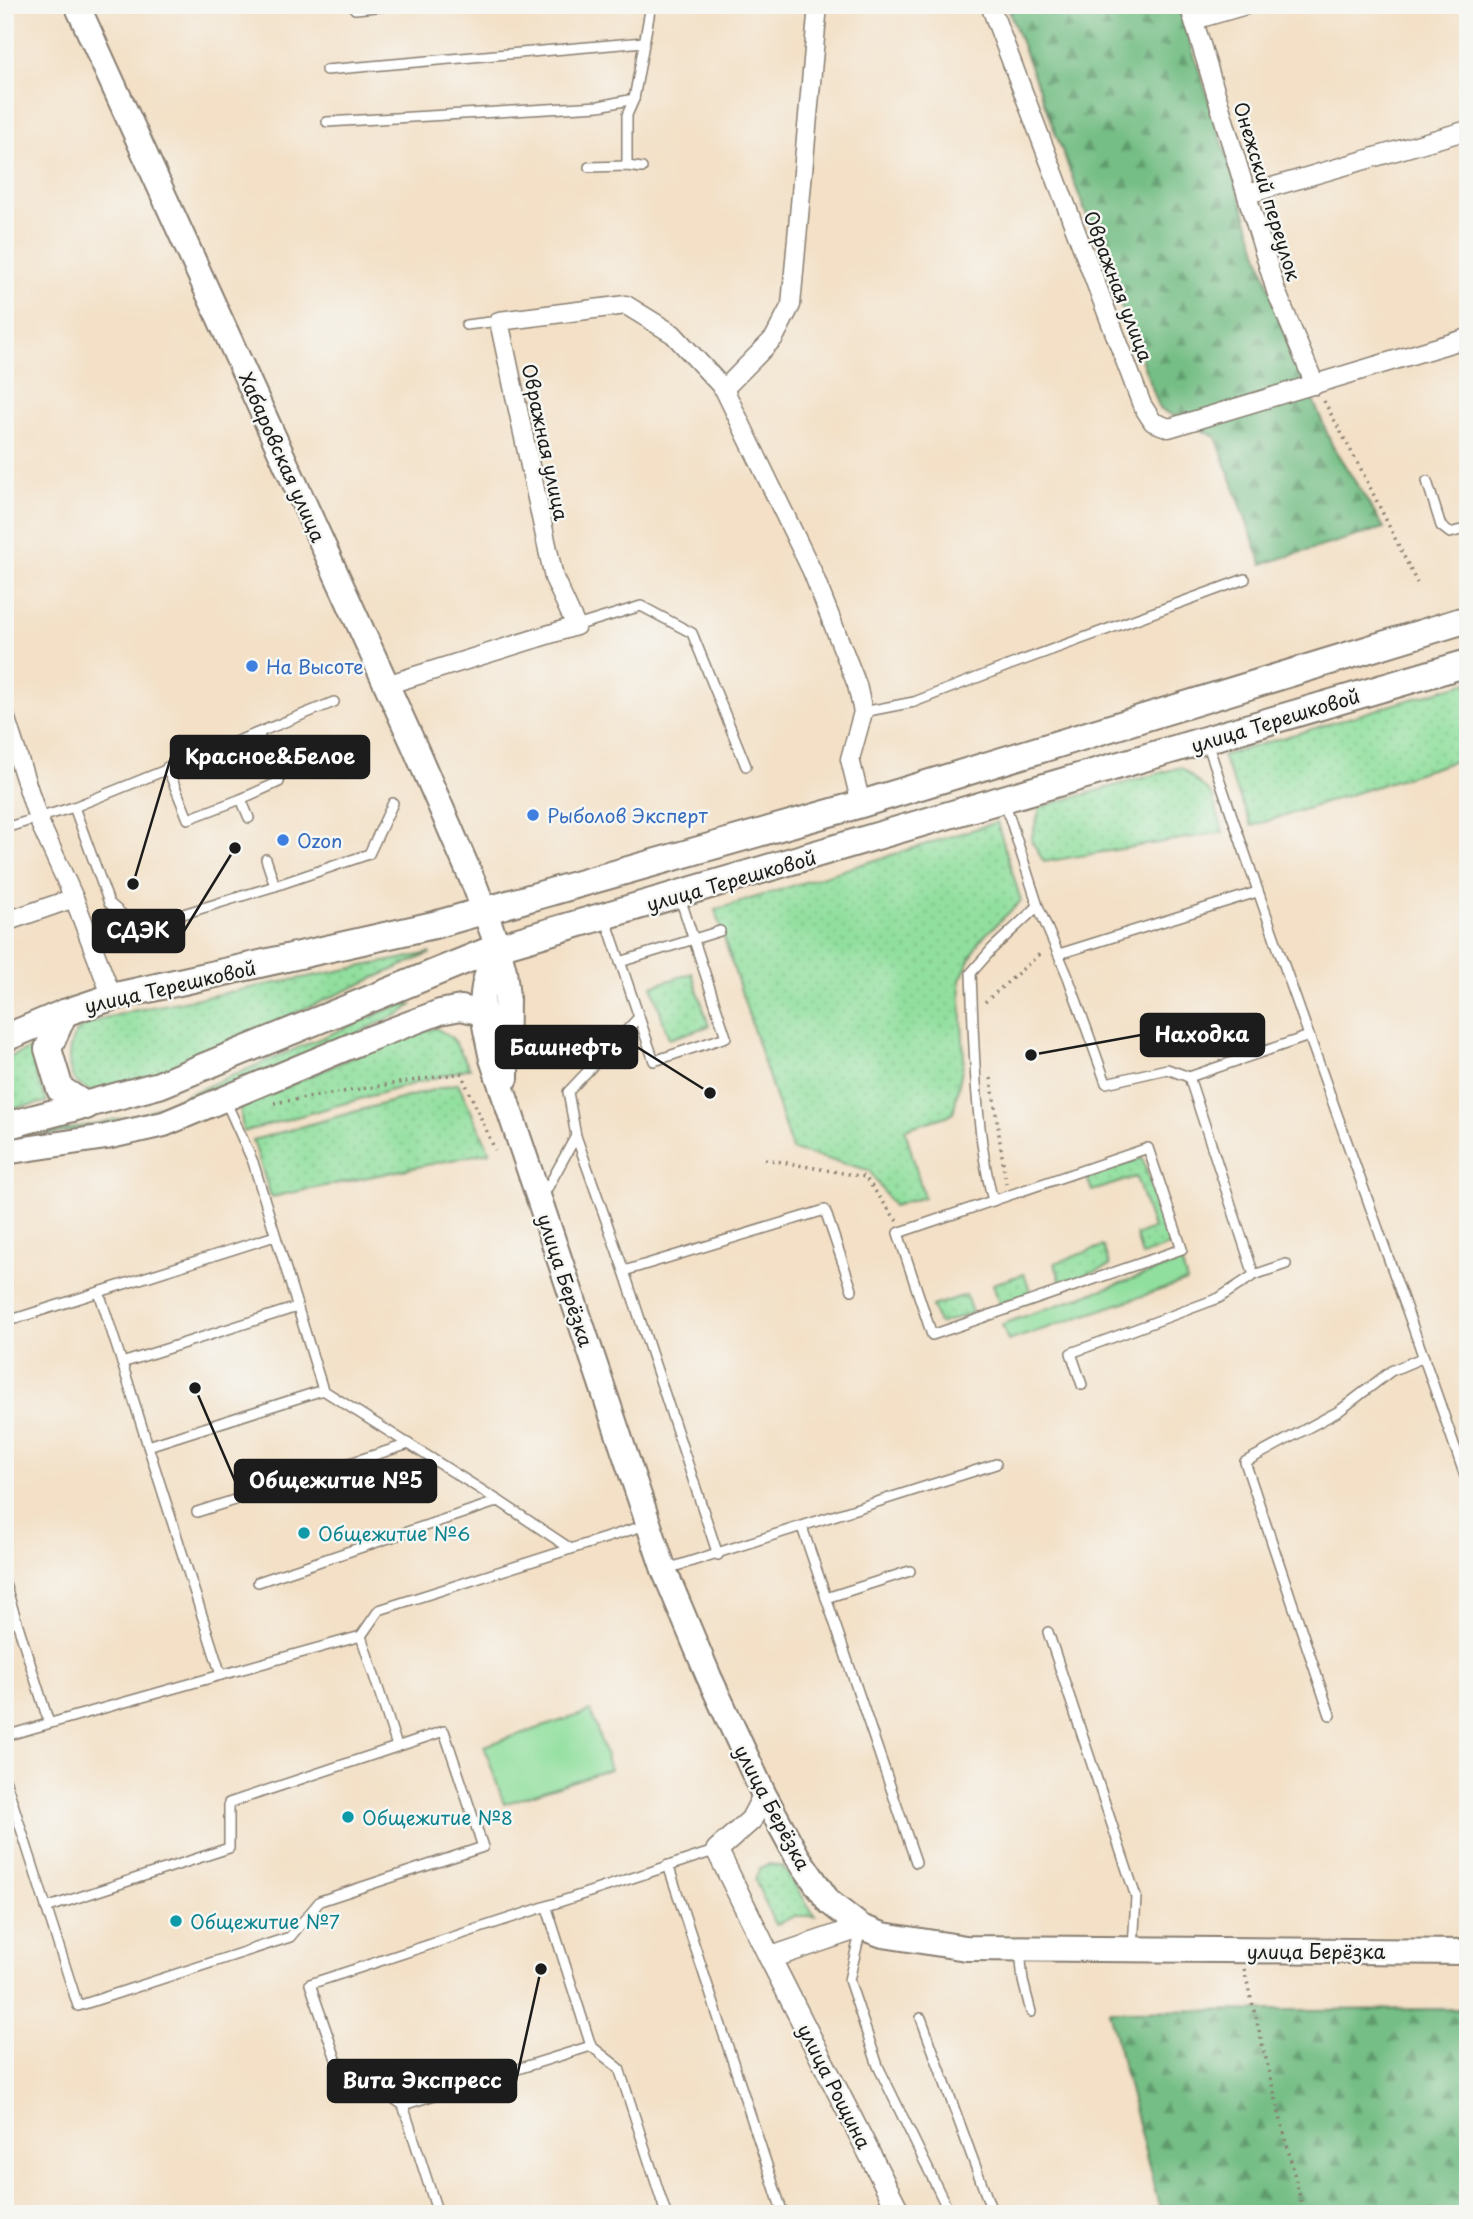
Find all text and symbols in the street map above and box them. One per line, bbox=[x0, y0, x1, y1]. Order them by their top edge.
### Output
street label: Онежский переулок bbox=[1227, 98, 1309, 285]
street label: Овражная улица bbox=[1077, 206, 1161, 366]
street label: Овражная улица bbox=[516, 361, 576, 523]
street label: Хабаровская улица bbox=[233, 368, 333, 546]
place label: На Высоте bbox=[266, 652, 364, 680]
marker: На Высоте bbox=[244, 658, 260, 674]
street label: улица Терешковой bbox=[1187, 681, 1363, 759]
callout: Красное&Белое bbox=[171, 736, 369, 778]
text: Красное&Белое bbox=[185, 739, 355, 771]
place label: Рыболов Эксперт bbox=[547, 801, 708, 829]
marker: Рыболов Эксперт bbox=[525, 807, 541, 823]
place label: Ozon bbox=[297, 826, 342, 854]
marker: Ozon bbox=[275, 832, 291, 848]
street label: улица Терешковой bbox=[643, 842, 819, 918]
callout: СДЭК bbox=[93, 910, 184, 952]
text: СДЭК bbox=[106, 913, 170, 945]
street label: улица Терешковой bbox=[82, 953, 258, 1019]
callout: Находка bbox=[1141, 1014, 1264, 1056]
text: Находка bbox=[1155, 1017, 1249, 1049]
callout: Башнефть bbox=[496, 1026, 637, 1068]
text: Башнефть bbox=[510, 1030, 622, 1062]
street label: улица Берёзка bbox=[531, 1210, 601, 1350]
callout: Общежитие №5 bbox=[235, 1460, 436, 1502]
text: Общежитие №5 bbox=[249, 1463, 423, 1495]
place label: Общежитие №6 bbox=[318, 1519, 470, 1547]
marker: Общежитие №6 bbox=[296, 1525, 312, 1541]
street label: улица Берёзка bbox=[728, 1739, 818, 1875]
place label: Общежитие №8 bbox=[362, 1803, 513, 1831]
marker: Общежитие №8 bbox=[340, 1809, 356, 1825]
place label: Общежитие №7 bbox=[190, 1907, 340, 1935]
marker: Общежитие №7 bbox=[168, 1913, 184, 1929]
street label: улица Берёзка bbox=[1247, 1937, 1385, 1965]
street label: улица Рощина bbox=[791, 2019, 879, 2153]
callout: Вита Экспресс bbox=[328, 2060, 516, 2102]
text: Вита Экспресс bbox=[342, 2063, 502, 2095]

